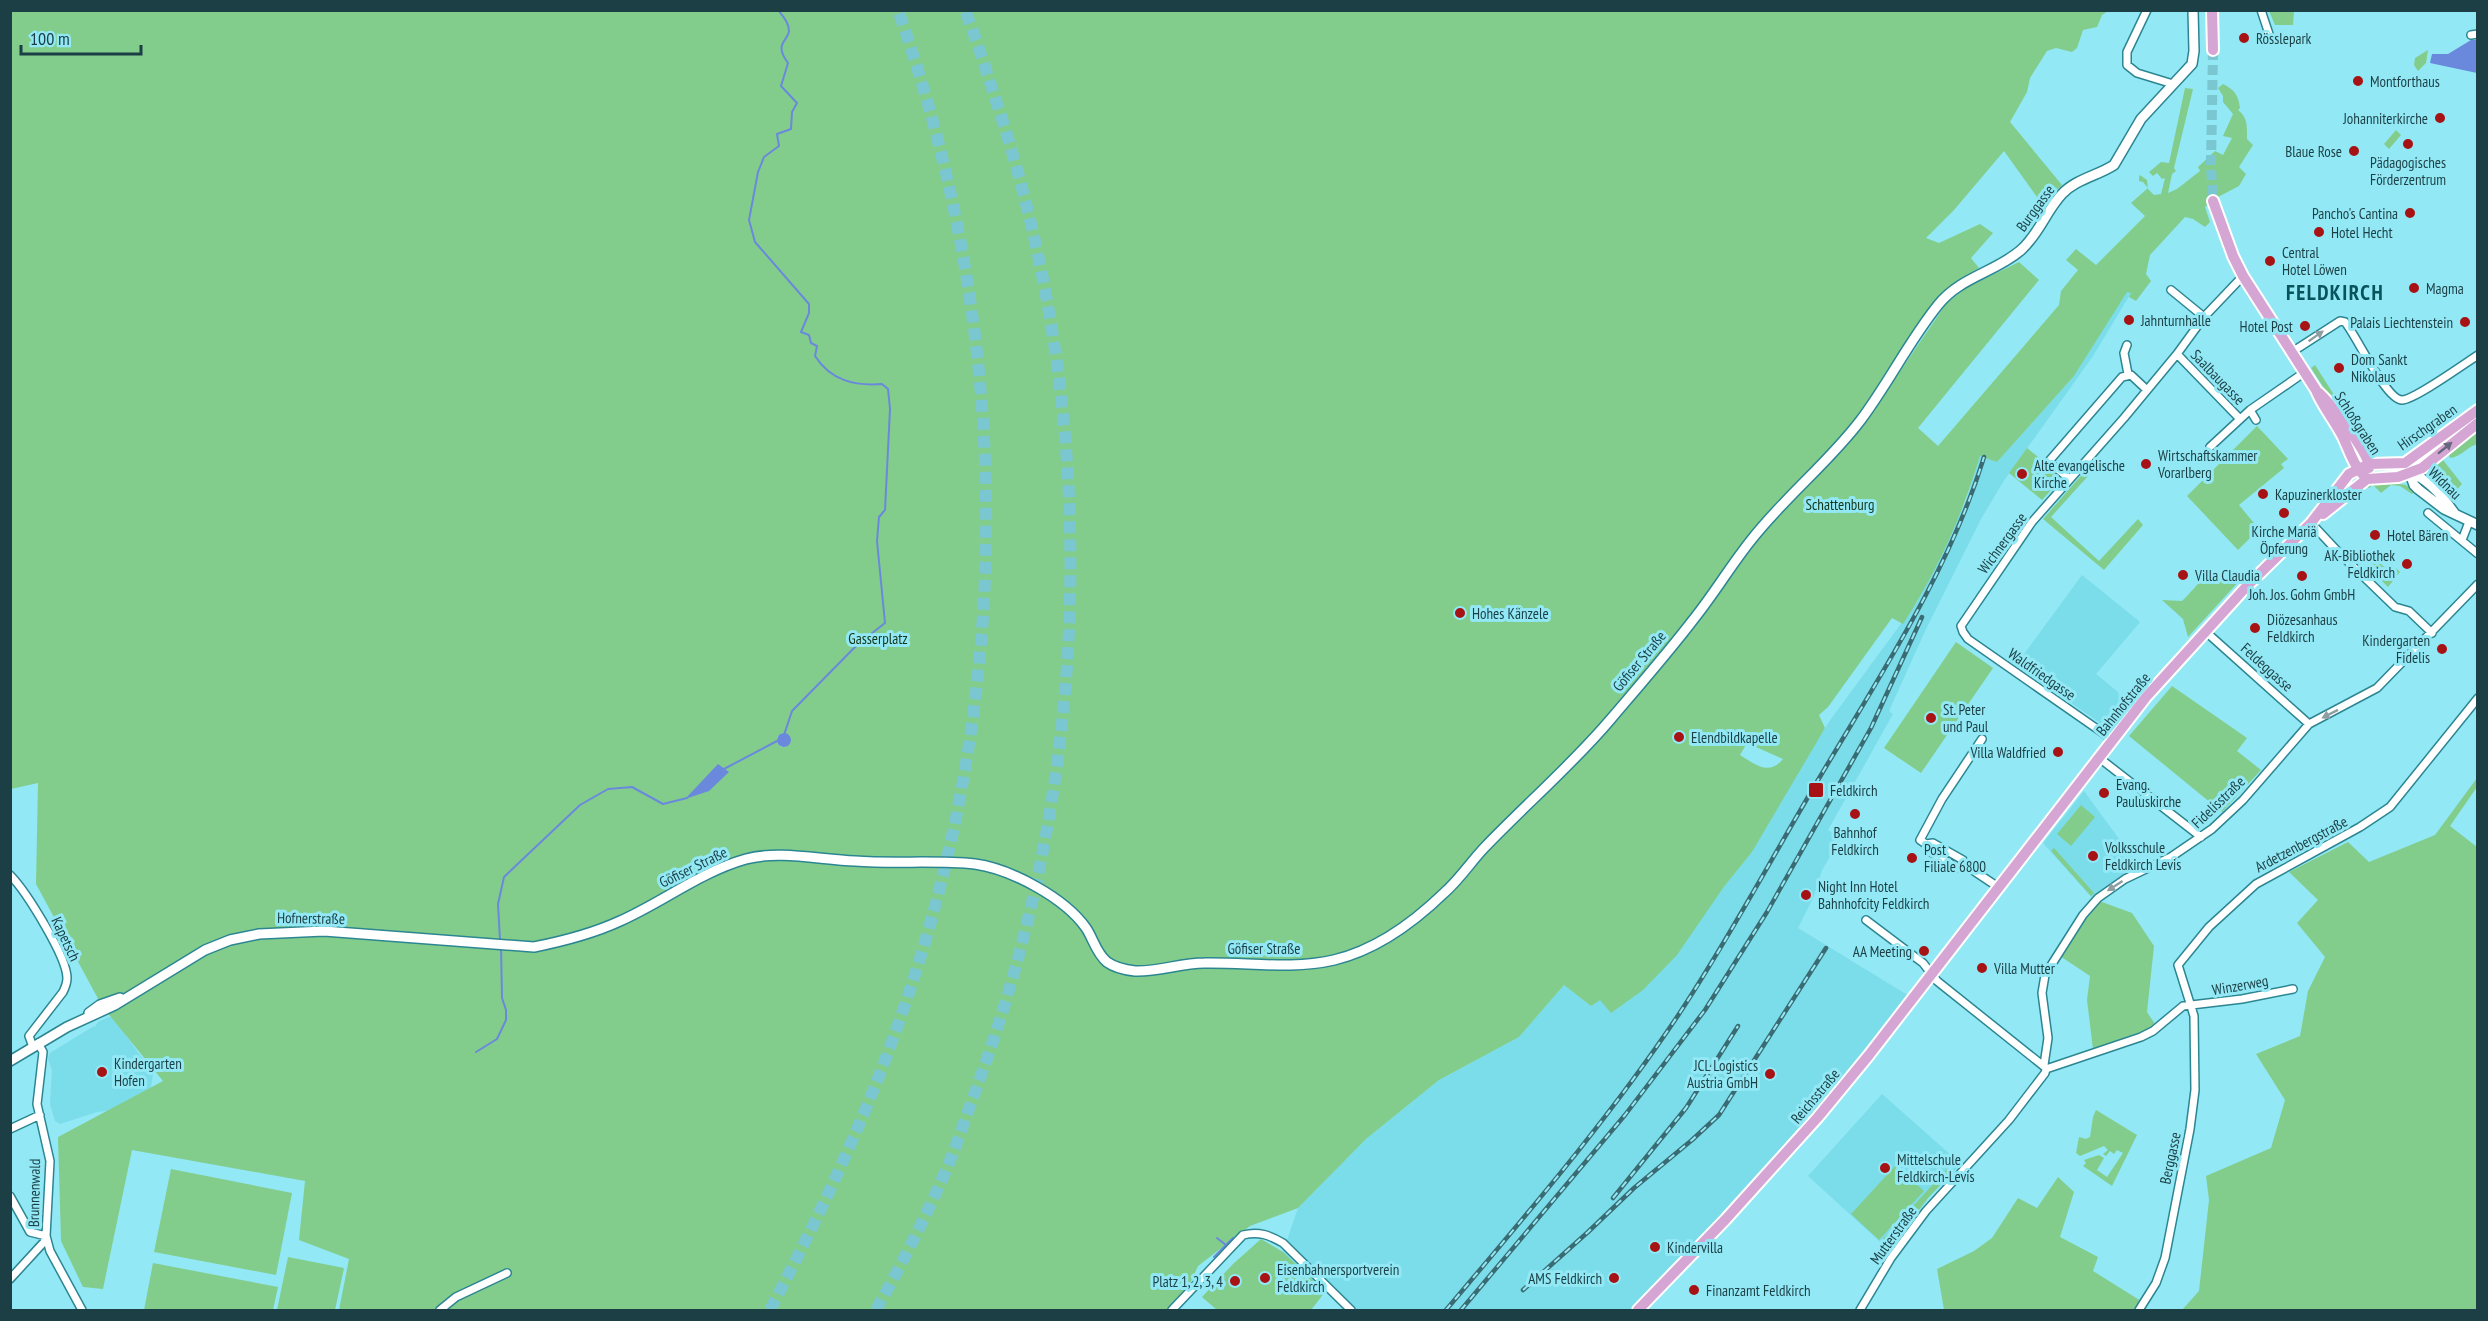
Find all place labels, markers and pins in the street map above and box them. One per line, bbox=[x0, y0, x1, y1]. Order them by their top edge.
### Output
place label: Rösslepark bbox=[2256, 29, 2312, 48]
marker: Rösslepark bbox=[2237, 31, 2251, 45]
place label: Montforthaus bbox=[2370, 72, 2440, 91]
marker: Montforthaus bbox=[2351, 74, 2365, 88]
place label: Johanniterkirche bbox=[2342, 109, 2428, 128]
marker: Johanniterkirche bbox=[2433, 111, 2447, 125]
marker: Pädagogisches Förderzentrum bbox=[2401, 137, 2415, 151]
place label: Blaue Rose bbox=[2285, 142, 2342, 161]
marker: Blaue Rose bbox=[2347, 144, 2361, 158]
place label: Pädagogisches Förderzentrum bbox=[2370, 153, 2446, 189]
place label: Pancho's Cantina bbox=[2312, 204, 2398, 223]
marker: Pancho's Cantina bbox=[2403, 206, 2417, 220]
place label: Hotel Hecht bbox=[2331, 223, 2393, 242]
marker: Hotel Hecht bbox=[2312, 225, 2326, 239]
place label: Central Hotel Löwen bbox=[2282, 243, 2347, 279]
marker: Central Hotel Löwen bbox=[2263, 254, 2277, 268]
place label: Magma bbox=[2426, 279, 2464, 298]
marker: Magma bbox=[2407, 281, 2421, 295]
place label: Jahnturnhalle bbox=[2140, 311, 2211, 330]
marker: Jahnturnhalle bbox=[2122, 313, 2136, 327]
place label: Palais Liechtenstein bbox=[2350, 313, 2453, 332]
marker: Palais Liechtenstein bbox=[2458, 315, 2472, 329]
place label: Hotel Post bbox=[2240, 317, 2293, 336]
marker: Hotel Post bbox=[2298, 319, 2312, 333]
place label: Dom Sankt Nikolaus bbox=[2351, 350, 2407, 386]
marker: Dom Sankt Nikolaus bbox=[2332, 361, 2346, 375]
place label: Wirtschaftskammer Vorarlberg bbox=[2157, 446, 2258, 482]
place label: Alte evangelische Kirche bbox=[2034, 456, 2125, 492]
marker: Wirtschaftskammer Vorarlberg bbox=[2139, 457, 2153, 471]
marker: Alte evangelische Kirche bbox=[2015, 467, 2029, 481]
place label: Kapuzinerkloster bbox=[2275, 485, 2363, 504]
marker: Kapuzinerkloster bbox=[2256, 487, 2270, 501]
marker: Kirche Mariä Öpferung bbox=[2277, 506, 2291, 520]
place label: Kirche Mariä Öpferung bbox=[2252, 522, 2317, 558]
place label: Hotel Bären bbox=[2387, 526, 2448, 545]
marker: Hotel Bären bbox=[2368, 528, 2382, 542]
place label: AK-Bibliothek Feldkirch bbox=[2324, 546, 2395, 582]
marker: AK-Bibliothek Feldkirch bbox=[2400, 557, 2414, 571]
place label: Villa Claudia bbox=[2194, 566, 2260, 585]
marker: Villa Claudia bbox=[2176, 568, 2190, 582]
marker: Joh. Jos. Gohm GmbH bbox=[2295, 569, 2309, 583]
place label: Joh. Jos. Gohm GmbH bbox=[2248, 585, 2355, 604]
place label: Hohes Känzele bbox=[1472, 604, 1549, 623]
marker: Hohes Känzele bbox=[1453, 606, 1467, 620]
place label: Diözesanhaus Feldkirch bbox=[2267, 610, 2338, 646]
marker: Diözesanhaus Feldkirch bbox=[2248, 621, 2262, 635]
place label: Kindergarten Fidelis bbox=[2362, 631, 2430, 667]
marker: Kindergarten Fidelis bbox=[2435, 642, 2449, 656]
place label: St. Peter und Paul bbox=[1943, 700, 1989, 736]
marker: St. Peter und Paul bbox=[1924, 711, 1938, 725]
place label: Elendbildkapelle bbox=[1691, 728, 1778, 747]
marker: Elendbildkapelle bbox=[1672, 730, 1686, 744]
place label: Villa Waldfried bbox=[1969, 743, 2046, 762]
marker: Villa Waldfried bbox=[2051, 745, 2065, 759]
place label: Evang. Pauluskirche bbox=[2116, 775, 2181, 811]
marker: Feldkirch bbox=[1807, 781, 1825, 799]
place label: Feldkirch bbox=[1830, 781, 1878, 800]
marker: Evang. Pauluskirche bbox=[2097, 786, 2111, 800]
marker: Bahnhof Feldkirch bbox=[1848, 807, 1862, 821]
place label: Bahnhof Feldkirch bbox=[1831, 823, 1879, 859]
place label: Volksschule Feldkirch Levis bbox=[2104, 838, 2181, 874]
place label: Post Filiale 6800 bbox=[1924, 840, 1986, 876]
marker: Volksschule Feldkirch Levis bbox=[2086, 849, 2100, 863]
marker: Post Filiale 6800 bbox=[1905, 851, 1919, 865]
place label: Night Inn Hotel Bahnhofcity Feldkirch bbox=[1818, 877, 1929, 913]
marker: Night Inn Hotel Bahnhofcity Feldkirch bbox=[1799, 888, 1813, 902]
place label: AA Meeting bbox=[1853, 942, 1912, 961]
marker: AA Meeting bbox=[1917, 944, 1931, 958]
place label: Villa Mutter bbox=[1993, 959, 2056, 978]
marker: Villa Mutter bbox=[1975, 961, 1989, 975]
place label: Kindergarten Hofen bbox=[114, 1054, 182, 1090]
place label: JCL Logistics Austria GmbH bbox=[1687, 1056, 1758, 1092]
marker: Kindergarten Hofen bbox=[95, 1065, 109, 1079]
marker: JCL Logistics Austria GmbH bbox=[1763, 1067, 1777, 1081]
place label: Mittelschule Feldkirch-Levis bbox=[1897, 1150, 1975, 1186]
marker: Mittelschule Feldkirch-Levis bbox=[1878, 1161, 1892, 1175]
place label: Kindervilla bbox=[1667, 1238, 1723, 1257]
marker: Kindervilla bbox=[1648, 1240, 1662, 1254]
place label: Eisenbahnersportverein Feldkirch bbox=[1277, 1260, 1399, 1296]
place label: AMS Feldkirch bbox=[1528, 1269, 1602, 1288]
marker: Eisenbahnersportverein Feldkirch bbox=[1258, 1271, 1272, 1285]
marker: AMS Feldkirch bbox=[1607, 1271, 1621, 1285]
place label: Platz 1, 2, 3, 4 bbox=[1152, 1272, 1223, 1291]
marker: Platz 1, 2, 3, 4 bbox=[1228, 1274, 1242, 1288]
place label: Finanzamt Feldkirch bbox=[1706, 1281, 1811, 1300]
marker: Finanzamt Feldkirch bbox=[1687, 1283, 1701, 1297]

